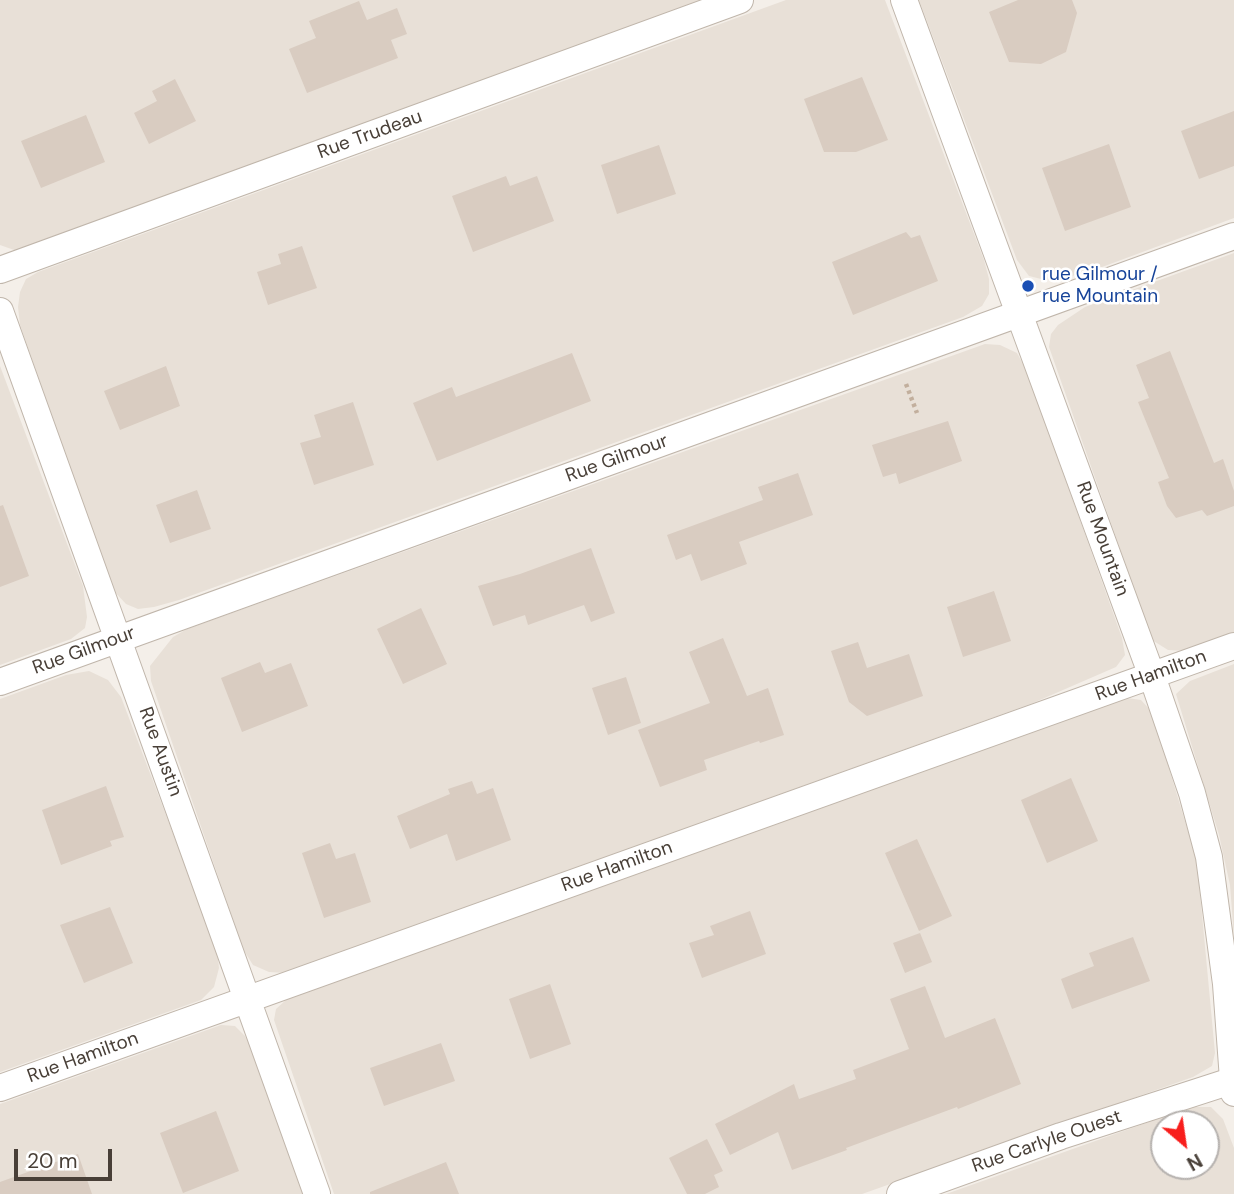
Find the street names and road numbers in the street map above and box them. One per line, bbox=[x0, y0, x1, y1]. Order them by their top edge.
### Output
street label: Rue Trudeau bbox=[315, 106, 425, 164]
street label: Rue Gilmour bbox=[563, 430, 671, 488]
street label: Rue Mountain bbox=[1071, 479, 1133, 599]
street label: Rue Gilmour bbox=[30, 622, 138, 680]
street label: Rue Hamilton bbox=[1092, 645, 1210, 707]
street label: Rue Austin bbox=[133, 704, 187, 800]
street label: Rue Hamilton bbox=[558, 836, 676, 898]
street label: Rue Hamilton bbox=[24, 1027, 142, 1089]
street label: Rue Carlyle Ouest bbox=[969, 1106, 1125, 1178]

